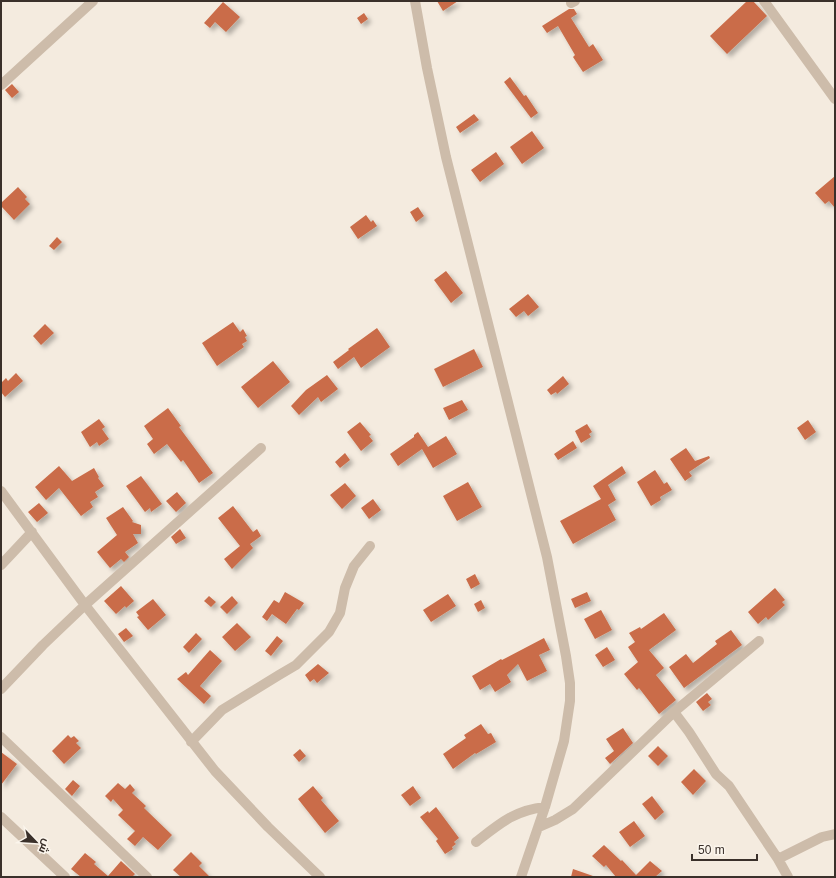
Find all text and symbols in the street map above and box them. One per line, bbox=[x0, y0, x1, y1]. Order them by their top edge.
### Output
north arrow bbox=[16, 822, 56, 862]
scale bar bbox=[692, 836, 757, 862]
text: ش bbox=[36, 837, 53, 855]
text: 50 m bbox=[698, 843, 725, 857]

